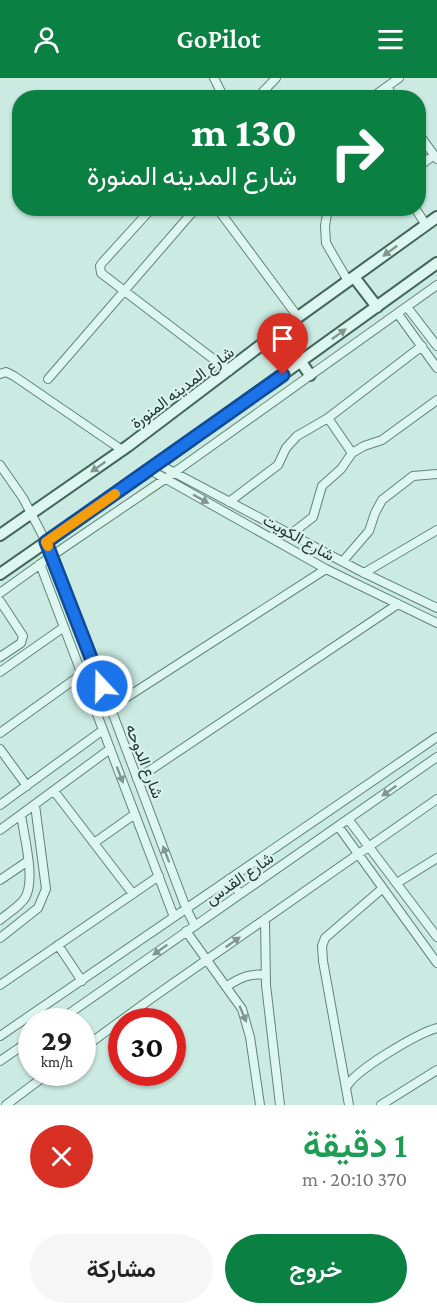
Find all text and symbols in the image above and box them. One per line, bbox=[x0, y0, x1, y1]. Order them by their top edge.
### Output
icon: person bbox=[30, 23, 63, 56]
icon: menu bbox=[374, 23, 407, 56]
text: GoPilot bbox=[177, 24, 260, 54]
text: 130 m bbox=[192, 108, 297, 155]
icon: right bbox=[318, 114, 396, 192]
text: شارع المدينه المنورة bbox=[87, 161, 297, 191]
one-way arrow bbox=[382, 245, 398, 257]
pin bbox=[257, 313, 308, 375]
icon: arrive bbox=[266, 322, 299, 355]
one-way arrow bbox=[331, 328, 347, 340]
street label: شارع المدينه المنورة bbox=[127, 343, 239, 434]
one-way arrow bbox=[90, 461, 106, 472]
one-way arrow bbox=[193, 493, 209, 504]
street label: شارع الكويت bbox=[259, 511, 337, 567]
position arrow bbox=[70, 654, 134, 718]
street label: شارع الدوحه bbox=[120, 722, 166, 802]
one-way arrow bbox=[116, 767, 126, 785]
one-way arrow bbox=[381, 785, 397, 796]
one-way arrow bbox=[160, 845, 170, 863]
street label: شارع القدس bbox=[202, 849, 278, 910]
one-way arrow bbox=[224, 936, 240, 948]
one-way arrow bbox=[152, 944, 168, 956]
one-way arrow bbox=[238, 1005, 248, 1023]
speed limit sign: 30 bbox=[108, 1008, 186, 1086]
text: 29 bbox=[41, 1023, 73, 1056]
text: km/h bbox=[41, 1054, 73, 1070]
button: close bbox=[30, 1125, 93, 1188]
text: 1 دقيقة bbox=[303, 1125, 407, 1165]
text: 370 m · 20:10 bbox=[302, 1168, 407, 1190]
button: مشاركة bbox=[30, 1234, 213, 1303]
button: خروج bbox=[225, 1234, 407, 1303]

